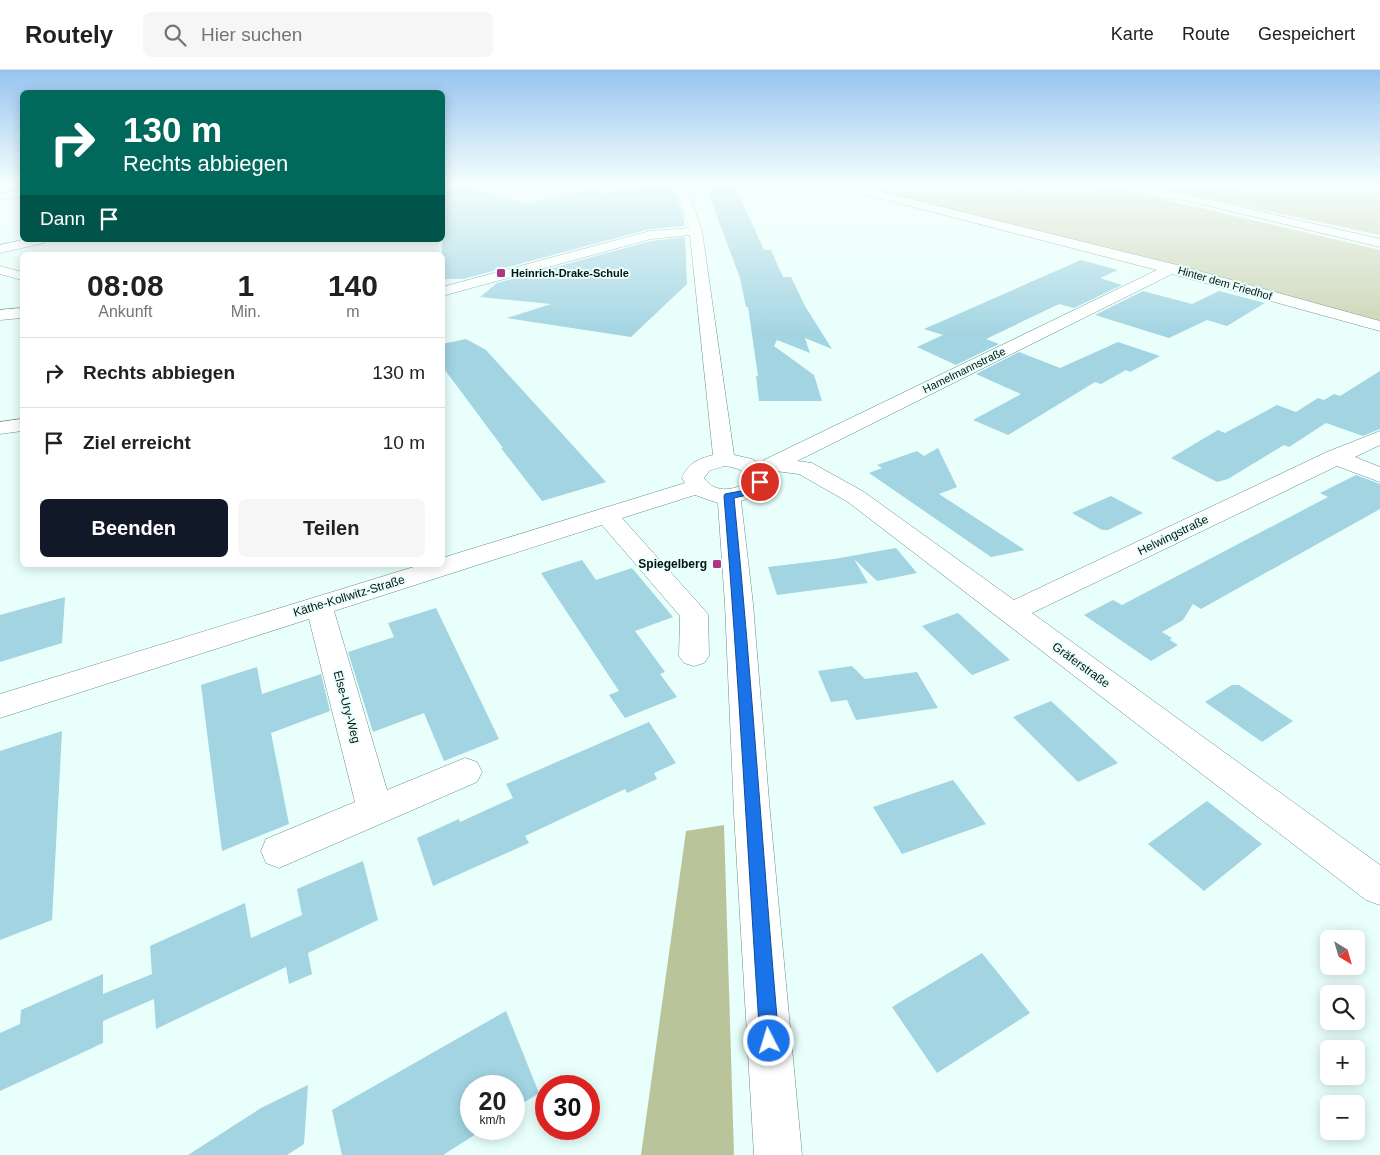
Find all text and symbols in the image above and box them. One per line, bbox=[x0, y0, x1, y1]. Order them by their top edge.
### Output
search box bbox=[143, 12, 493, 57]
text: Routely bbox=[25, 21, 113, 48]
icon: search bbox=[161, 21, 189, 49]
text: Hier suchen bbox=[201, 24, 302, 45]
text: Karte bbox=[1111, 24, 1154, 44]
text: Route bbox=[1182, 24, 1230, 44]
text: Gespeichert bbox=[1258, 24, 1355, 44]
icon: right bbox=[40, 110, 105, 175]
text: 130 m bbox=[123, 110, 222, 149]
text: Rechts abbiegen bbox=[123, 151, 288, 176]
icon: arrive bbox=[95, 205, 123, 233]
text: Dann bbox=[40, 208, 85, 229]
street label: Hinter dem Friedhof bbox=[1177, 264, 1274, 302]
marker: Heinrich-Drake-Schule bbox=[495, 267, 507, 279]
place label: Heinrich-Drake-Schule bbox=[511, 267, 629, 279]
text: 08:08 bbox=[87, 269, 164, 302]
text: 1 bbox=[237, 269, 254, 302]
text: 140 bbox=[328, 269, 378, 302]
text: Ankunft bbox=[98, 303, 152, 320]
text: Min. bbox=[231, 303, 261, 320]
text: m bbox=[346, 303, 360, 320]
street label: Hamelmannstraße bbox=[921, 345, 1007, 395]
icon: right bbox=[40, 359, 68, 387]
text: Rechts abbiegen bbox=[83, 362, 235, 383]
text: 130 m bbox=[372, 362, 425, 383]
icon: arrive bbox=[40, 429, 68, 457]
text: Ziel erreicht bbox=[83, 432, 191, 453]
text: 10 m bbox=[383, 432, 425, 453]
pin bbox=[739, 461, 781, 503]
icon: arrive bbox=[746, 468, 774, 496]
button: Beenden bbox=[40, 499, 228, 557]
button: Teilen bbox=[238, 499, 425, 557]
street label: Helwingstraße bbox=[1135, 512, 1211, 558]
place label: Spiegelberg bbox=[638, 557, 707, 571]
marker: Spiegelberg bbox=[711, 558, 723, 570]
street label: Käthe-Kollwitz-Straße bbox=[291, 572, 407, 620]
street label: Gräferstraße bbox=[1049, 639, 1113, 691]
street label: Else-Ury-Weg bbox=[331, 669, 363, 745]
north arrow bbox=[1320, 930, 1365, 975]
map controls bbox=[1320, 930, 1365, 1140]
button: search bbox=[1320, 985, 1365, 1030]
position arrow bbox=[742, 1014, 794, 1066]
button: + bbox=[1320, 1040, 1365, 1085]
speed limit sign: 30 bbox=[535, 1075, 600, 1140]
text: 20 bbox=[479, 1087, 506, 1115]
button: − bbox=[1320, 1095, 1365, 1140]
text: km/h bbox=[479, 1113, 506, 1127]

